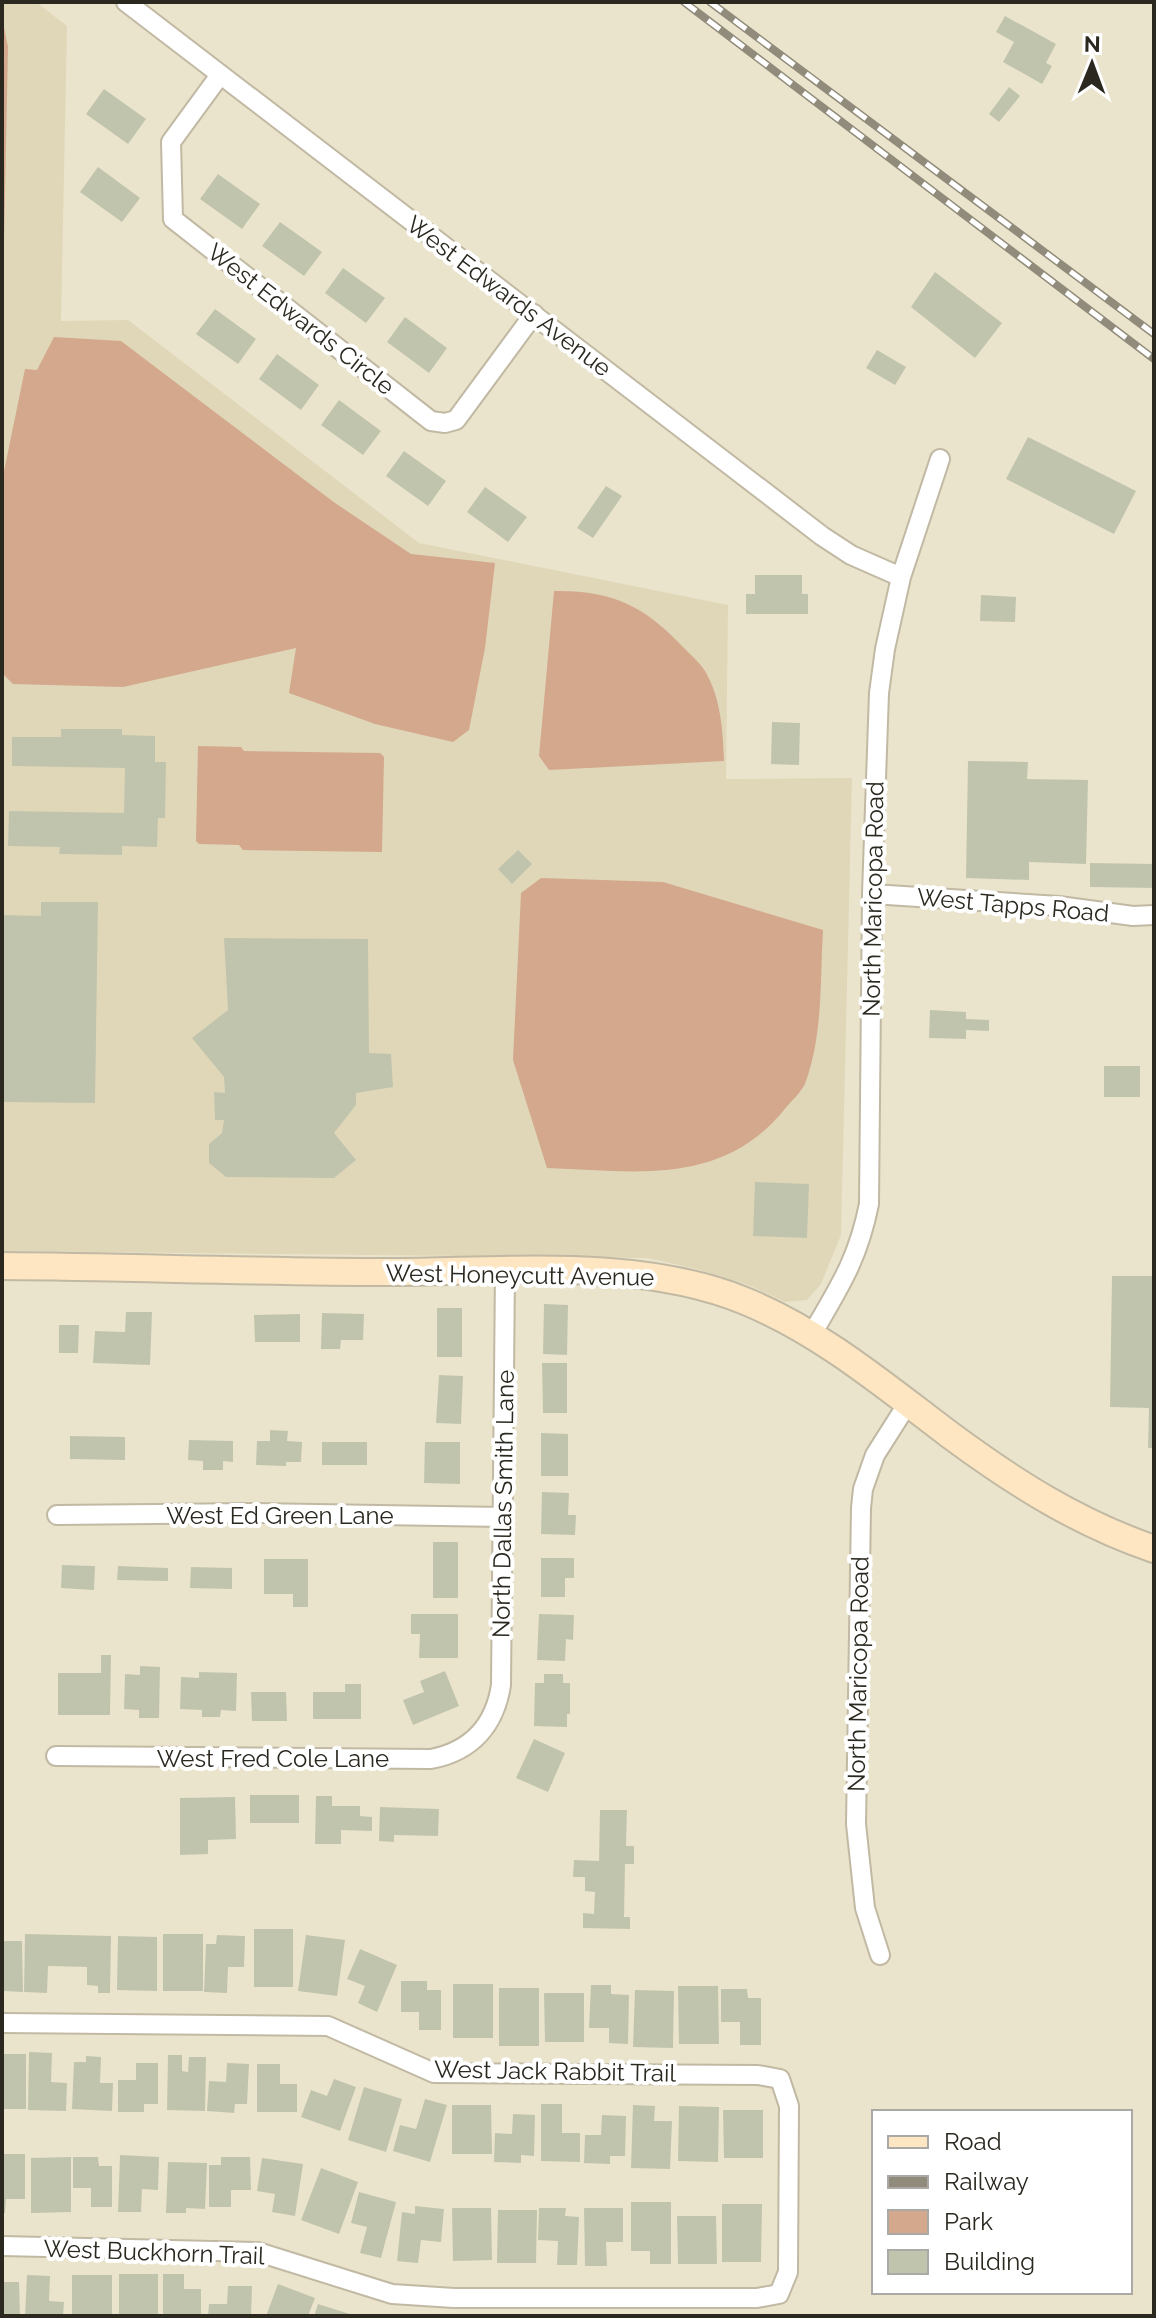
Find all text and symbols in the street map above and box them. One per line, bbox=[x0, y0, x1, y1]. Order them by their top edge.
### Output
north arrow bbox=[1052, 24, 1132, 104]
text: N bbox=[1084, 31, 1101, 57]
street label: West Edwards Avenue bbox=[401, 209, 617, 383]
street label: West Edwards Circle bbox=[202, 237, 400, 401]
street label: North Maricopa Road bbox=[856, 781, 890, 1017]
street label: West Tapps Road bbox=[916, 882, 1110, 928]
street label: West Honeycutt Avenue bbox=[386, 1258, 654, 1292]
street label: North Dallas Smith Lane bbox=[486, 1370, 520, 1638]
street label: West Ed Green Lane bbox=[166, 1501, 394, 1530]
street label: North Maricopa Road bbox=[841, 1556, 875, 1792]
street label: West Fred Cole Lane bbox=[157, 1744, 389, 1773]
street label: West Jack Rabbit Trail bbox=[434, 2054, 677, 2088]
legend bbox=[872, 2110, 1132, 2294]
text: Road bbox=[944, 2127, 1002, 2156]
text: Railway bbox=[944, 2167, 1029, 2196]
text: Park bbox=[944, 2207, 993, 2236]
street label: West Buckhorn Trail bbox=[43, 2234, 266, 2270]
text: Building bbox=[944, 2247, 1035, 2276]

